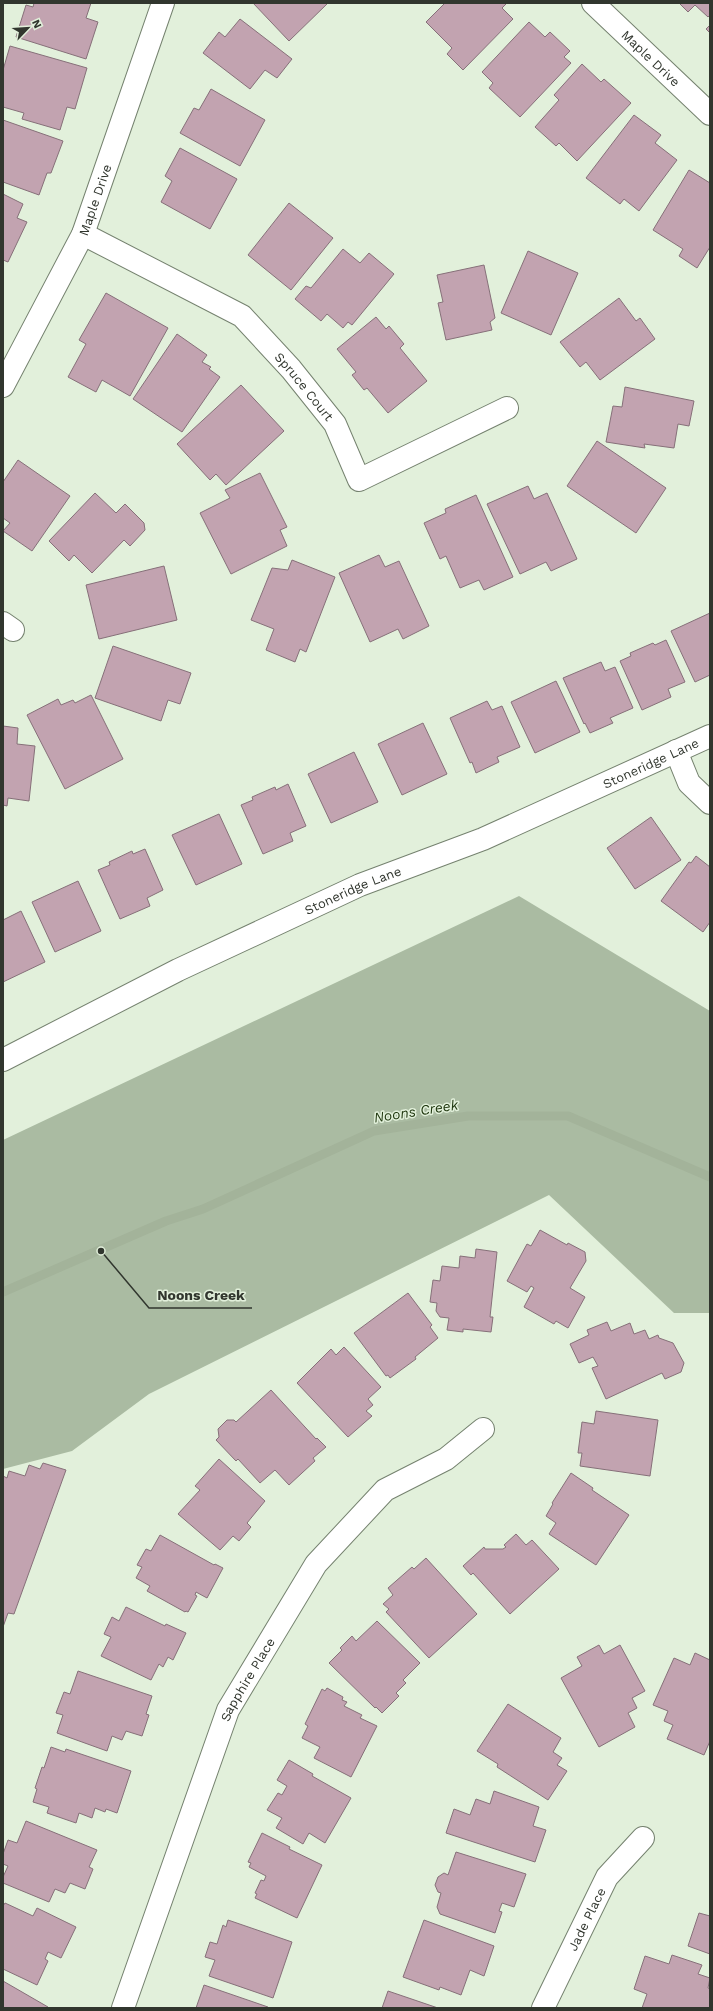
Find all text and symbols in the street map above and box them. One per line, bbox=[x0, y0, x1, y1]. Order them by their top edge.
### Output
north arrow bbox=[8, 8, 48, 48]
text: N bbox=[29, 18, 44, 30]
street label: Maple Drive bbox=[619, 27, 683, 89]
street label: Maple Drive bbox=[76, 162, 114, 238]
street label: Spruce Court bbox=[272, 349, 337, 424]
street label: Stoneridge Lane bbox=[600, 735, 701, 791]
street label: Stoneridge Lane bbox=[302, 863, 403, 917]
water label: Noons Creek bbox=[373, 1096, 460, 1126]
callout: Noons Creek bbox=[149, 1282, 252, 1308]
text: Noons Creek bbox=[157, 1287, 245, 1303]
street label: Sapphire Place bbox=[217, 1635, 277, 1723]
street label: Jade Place bbox=[565, 1885, 608, 1953]

